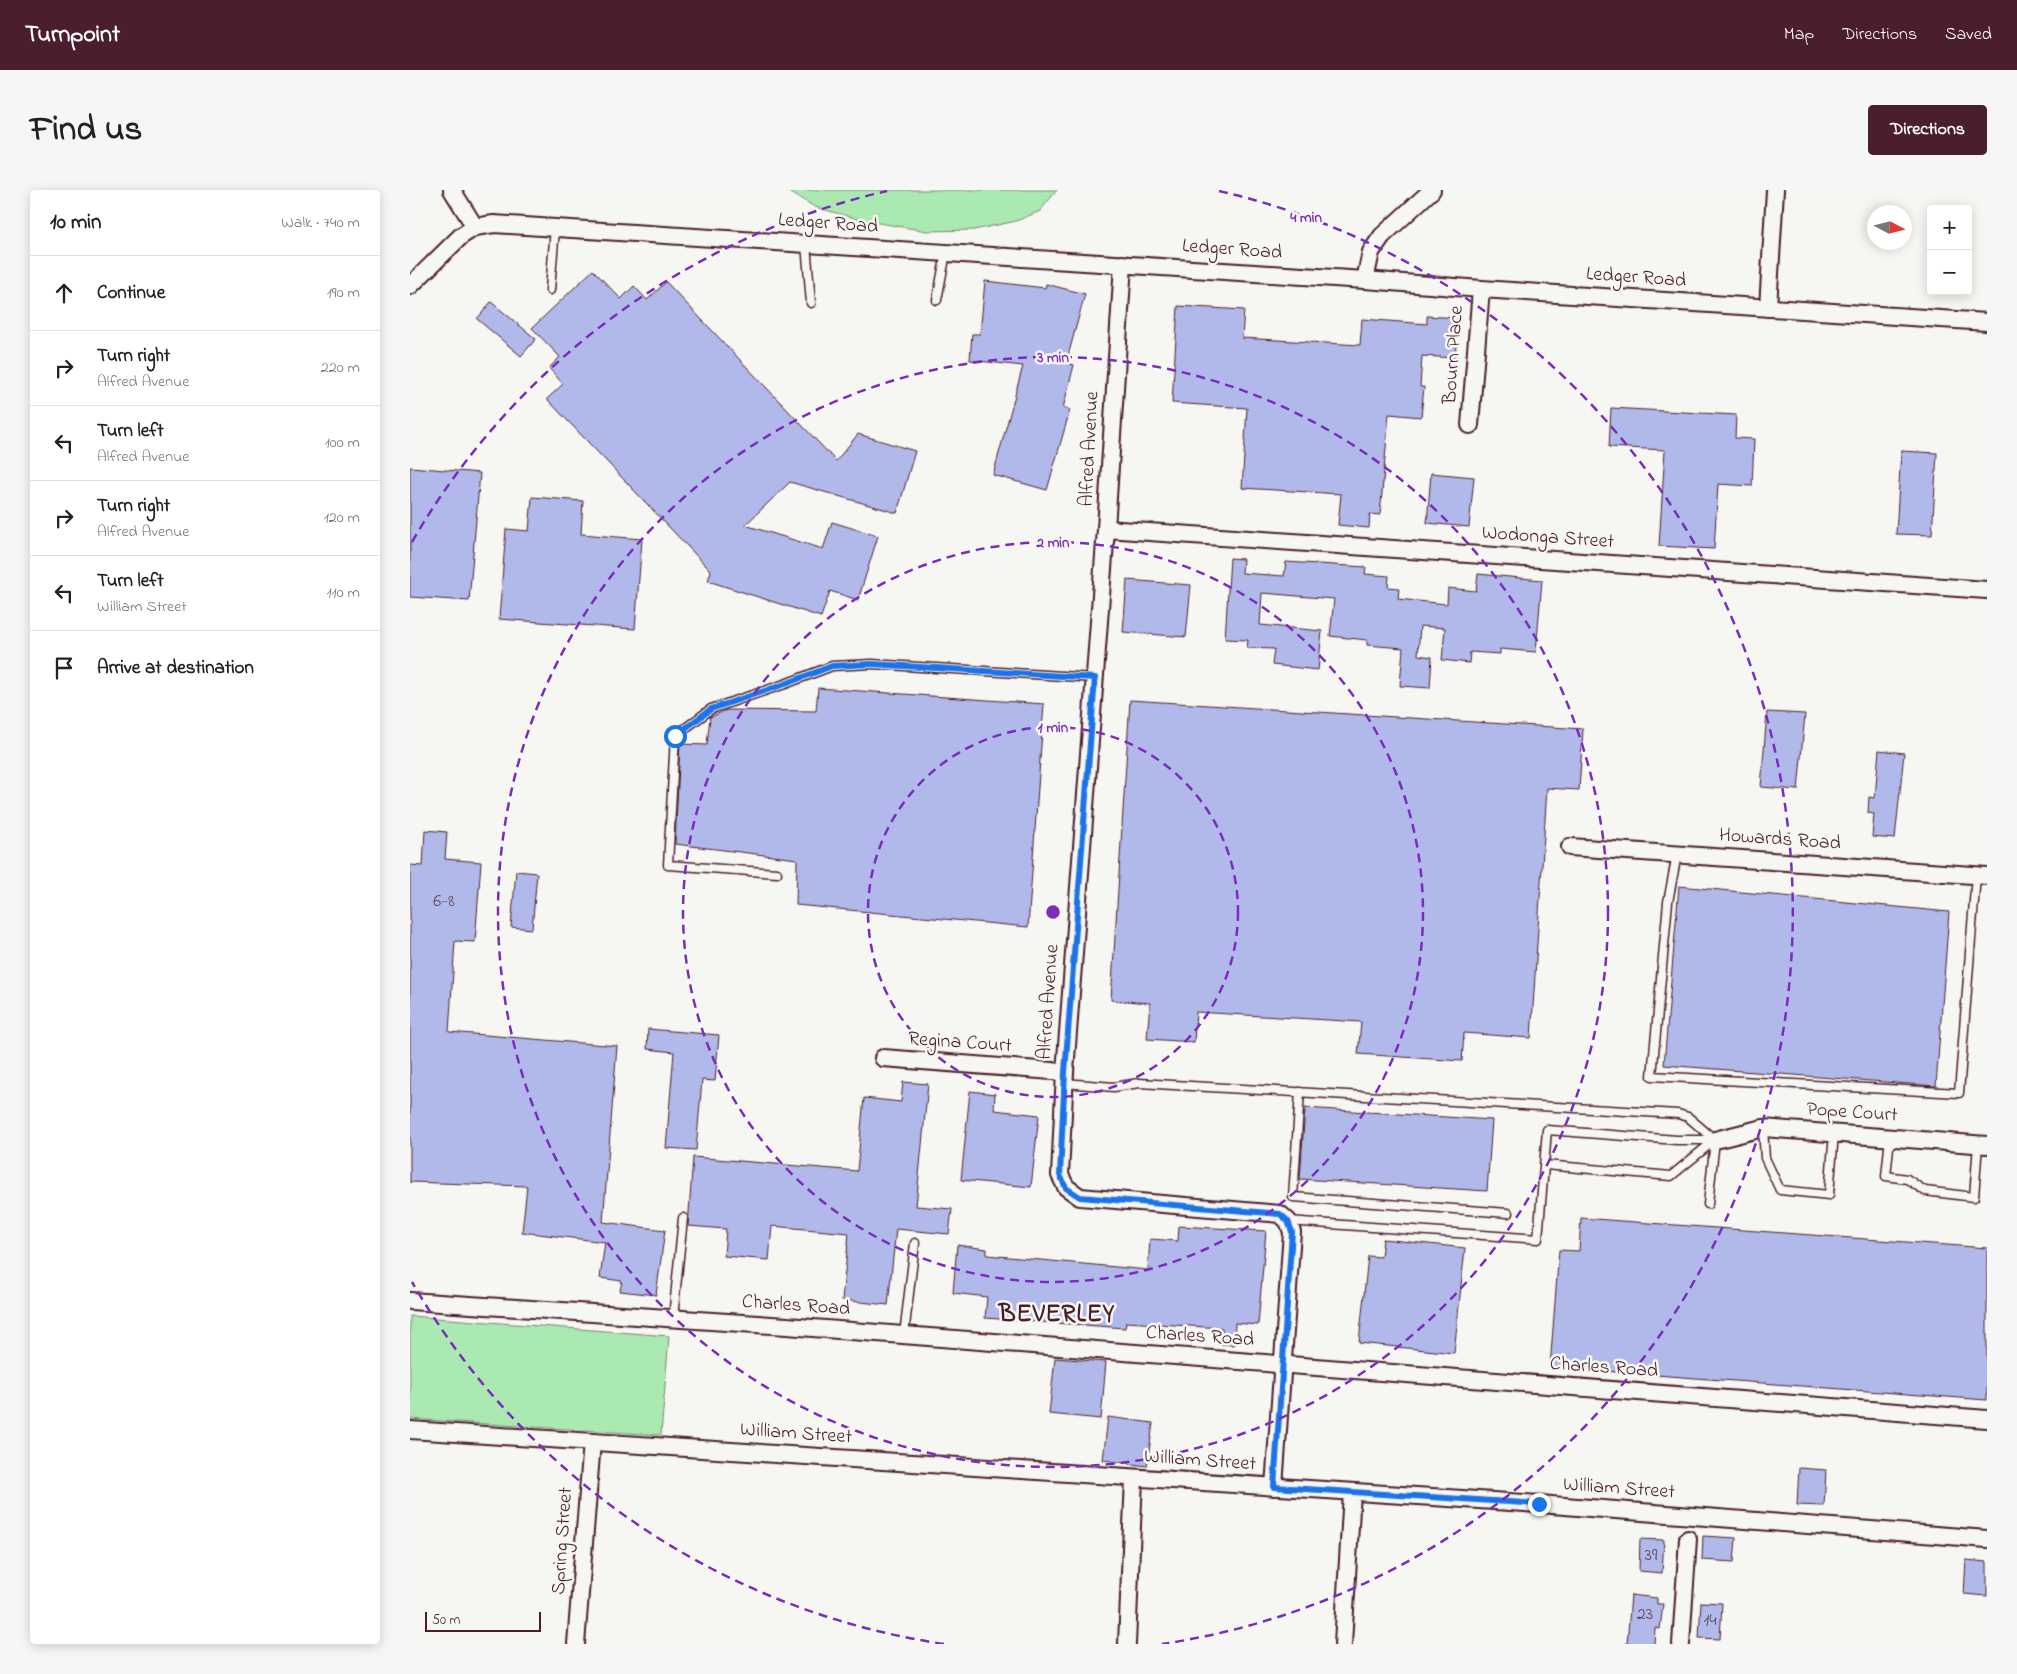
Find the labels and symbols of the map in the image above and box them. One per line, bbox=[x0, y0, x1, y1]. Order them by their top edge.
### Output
north arrow bbox=[1867, 205, 1912, 250]
street label: Ledger Road bbox=[777, 206, 879, 243]
text: 4 min bbox=[1289, 207, 1322, 229]
street label: Ledger Road bbox=[1181, 232, 1283, 269]
street label: Ledger Road bbox=[1585, 260, 1687, 297]
street label: Bourn Place bbox=[1436, 305, 1472, 406]
text: 3 min bbox=[1036, 347, 1069, 369]
street label: Alfred Avenue bbox=[1072, 391, 1108, 507]
street label: Wodonga Street bbox=[1481, 519, 1615, 558]
text: 2 min bbox=[1036, 532, 1070, 554]
text: 1 min bbox=[1038, 717, 1069, 739]
route start bbox=[664, 725, 687, 748]
street label: Howards Road bbox=[1718, 821, 1842, 859]
house number: 6-8 bbox=[433, 889, 455, 915]
centre of rings bbox=[1044, 903, 1062, 921]
street label: Alfred Avenue bbox=[1031, 943, 1067, 1061]
street label: Regina Court bbox=[907, 1025, 1013, 1062]
street label: Pope Court bbox=[1805, 1095, 1899, 1131]
street label: Charles Road bbox=[741, 1288, 851, 1324]
district label: BEVERLEY bbox=[998, 1297, 1115, 1333]
street label: Charles Road bbox=[1145, 1319, 1255, 1355]
street label: Charles Road bbox=[1549, 1350, 1659, 1386]
street label: William Street bbox=[739, 1416, 853, 1452]
street label: William Street bbox=[1143, 1443, 1257, 1479]
street label: William Street bbox=[1562, 1471, 1676, 1507]
street label: Spring Street bbox=[545, 1486, 582, 1596]
route end bbox=[1528, 1493, 1551, 1516]
house number: 39 bbox=[1645, 1543, 1658, 1569]
house number: 23 bbox=[1637, 1602, 1653, 1628]
house number: 14 bbox=[1703, 1608, 1717, 1634]
scale bar bbox=[425, 1609, 541, 1632]

